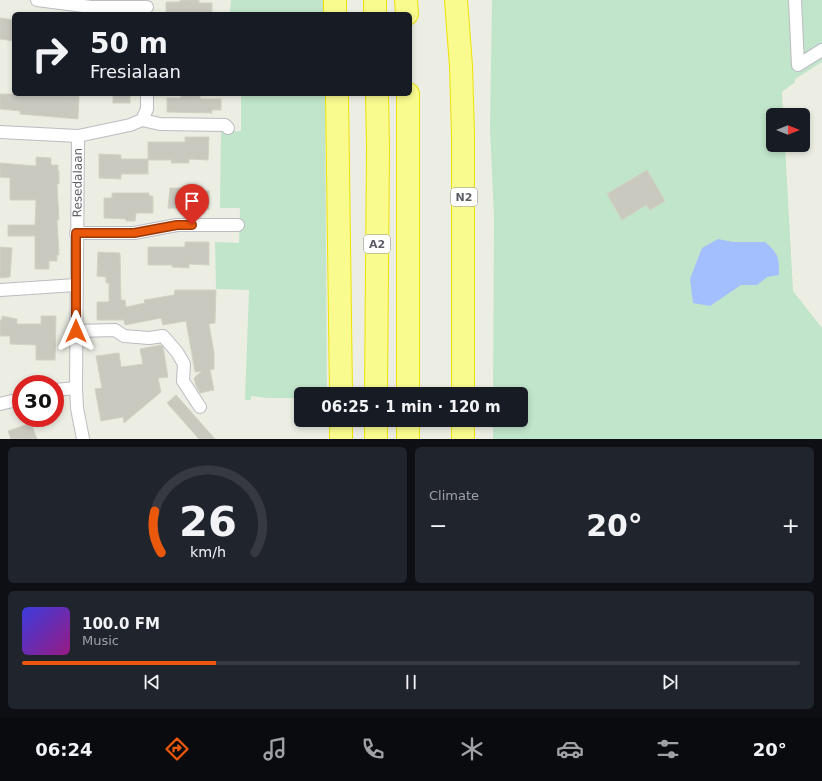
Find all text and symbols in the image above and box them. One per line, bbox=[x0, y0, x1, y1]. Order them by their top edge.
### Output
text: 50 m bbox=[90, 27, 168, 60]
icon: right bbox=[24, 28, 76, 80]
text: Fresialaan bbox=[90, 61, 181, 82]
north arrow bbox=[766, 108, 810, 152]
map controls bbox=[766, 108, 810, 152]
street label: Resedalaan bbox=[70, 148, 85, 217]
pin bbox=[175, 184, 209, 225]
road number: N2 bbox=[451, 188, 477, 206]
icon: arrive bbox=[181, 190, 203, 212]
road number: A2 bbox=[364, 235, 390, 253]
position arrow bbox=[55, 310, 97, 352]
speed limit sign: 30 bbox=[12, 375, 64, 427]
text: 06:25 · 1 min · 120 m bbox=[321, 398, 501, 416]
text: Climate bbox=[429, 488, 479, 503]
text: 26 bbox=[179, 497, 236, 546]
text: 20° bbox=[586, 508, 643, 543]
text: − bbox=[429, 513, 447, 538]
text: + bbox=[782, 513, 800, 538]
text: km/h bbox=[189, 544, 226, 560]
text: 100.0 FM bbox=[82, 615, 160, 633]
text: Music bbox=[82, 633, 119, 648]
icon: previous bbox=[141, 671, 163, 693]
icon: pause bbox=[400, 671, 422, 693]
icon: next bbox=[659, 671, 681, 693]
icon: directions bbox=[163, 735, 191, 763]
icon: music bbox=[261, 735, 289, 763]
icon: phone bbox=[359, 735, 387, 763]
icon: climate bbox=[458, 735, 486, 763]
icon: car bbox=[556, 735, 584, 763]
icon: filters bbox=[654, 735, 682, 763]
text: 06:24 bbox=[35, 739, 92, 760]
text: 20° bbox=[753, 739, 787, 760]

